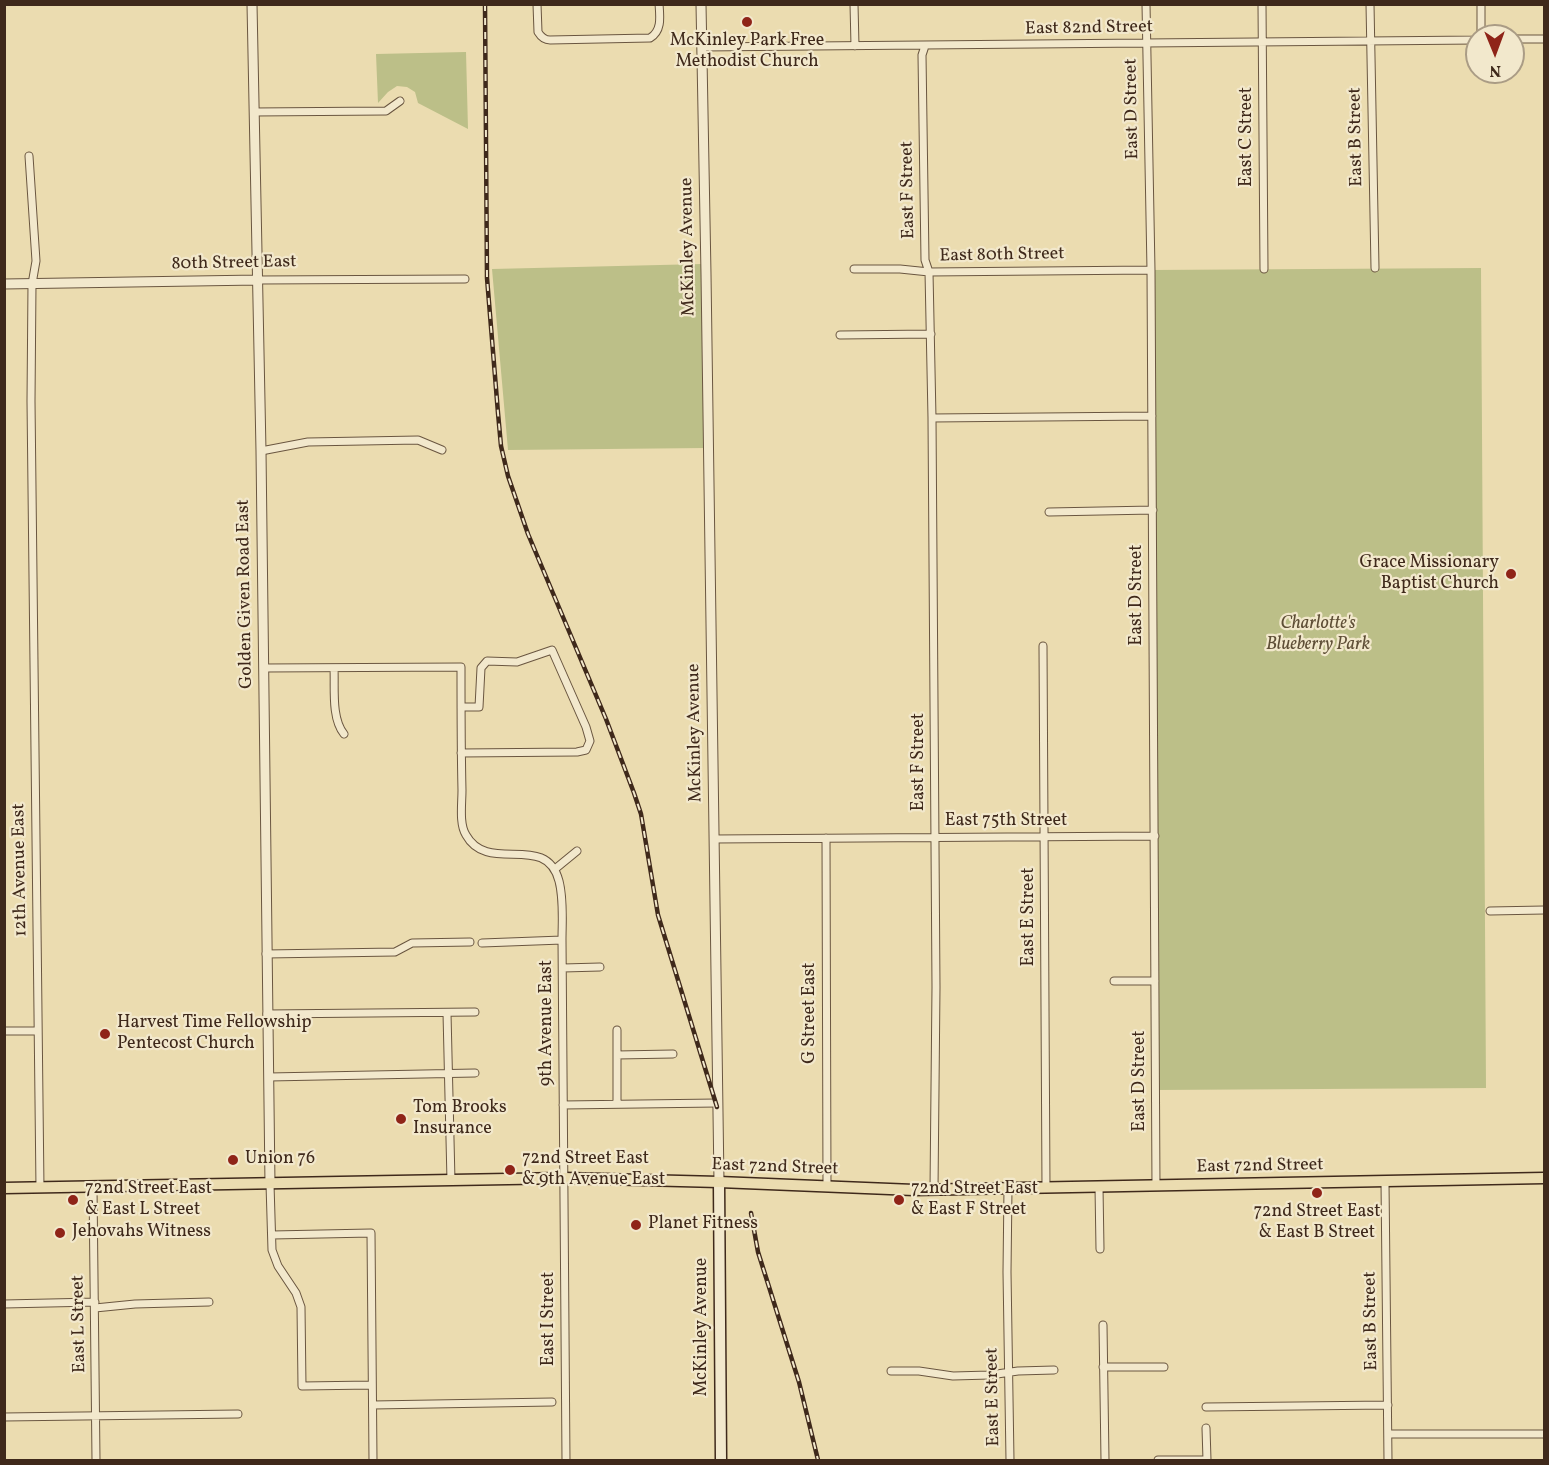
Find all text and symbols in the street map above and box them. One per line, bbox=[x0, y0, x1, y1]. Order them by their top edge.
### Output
marker: McKinley Park Free Methodist Church bbox=[740, 15, 754, 29]
street label: East 82nd Street bbox=[1025, 17, 1153, 41]
north arrow bbox=[1465, 24, 1525, 84]
place label: McKinley Park Free Methodist Church bbox=[670, 31, 824, 74]
street label: East D Street bbox=[1121, 58, 1145, 160]
text: N bbox=[1489, 59, 1501, 81]
street label: East C Street bbox=[1237, 87, 1259, 187]
street label: East B Street bbox=[1345, 87, 1369, 187]
street label: East F Street bbox=[897, 141, 921, 239]
street label: McKinley Avenue bbox=[677, 177, 701, 317]
street label: East 80th Street bbox=[939, 244, 1065, 268]
street label: 80th Street East bbox=[171, 252, 297, 276]
street label: Golden Given Road East bbox=[234, 499, 258, 689]
street label: East D Street bbox=[1127, 544, 1149, 646]
place label: Grace Missionary Baptist Church bbox=[1360, 553, 1499, 596]
marker: Grace Missionary Baptist Church bbox=[1504, 567, 1518, 581]
park label: Charlotte's Blueberry Park bbox=[1266, 614, 1370, 656]
street label: McKinley Avenue bbox=[684, 663, 708, 803]
street label: East F Street bbox=[909, 713, 931, 811]
street label: 12th Avenue East bbox=[9, 803, 33, 937]
street label: East 75th Street bbox=[945, 811, 1067, 833]
street label: East E Street bbox=[1019, 868, 1041, 966]
street label: 9th Avenue East bbox=[537, 960, 559, 1086]
street label: G Street East bbox=[800, 962, 822, 1064]
place label: Harvest Time Fellowship Pentecost Church bbox=[117, 1013, 312, 1056]
marker: Harvest Time Fellowship Pentecost Church bbox=[98, 1027, 112, 1041]
street label: East D Street bbox=[1130, 1030, 1152, 1132]
place label: Tom Brooks Insurance bbox=[413, 1098, 507, 1140]
marker: Tom Brooks Insurance bbox=[394, 1112, 408, 1126]
place label: Union 76 bbox=[245, 1149, 315, 1171]
place label: 72nd Street East & 9th Avenue East bbox=[522, 1149, 665, 1192]
marker: Union 76 bbox=[226, 1153, 240, 1167]
street label: East 72nd Street bbox=[711, 1155, 839, 1181]
street label: East 72nd Street bbox=[1196, 1155, 1324, 1179]
marker: 72nd Street East & 9th Avenue East bbox=[503, 1163, 517, 1177]
place label: 72nd Street East & East L Street bbox=[85, 1179, 212, 1222]
place label: 72nd Street East & East F Street bbox=[911, 1179, 1038, 1222]
marker: 72nd Street East & East B Street bbox=[1310, 1186, 1324, 1200]
marker: 72nd Street East & East L Street bbox=[66, 1193, 80, 1207]
marker: 72nd Street East & East F Street bbox=[892, 1193, 906, 1207]
place label: 72nd Street East & East B Street bbox=[1253, 1202, 1381, 1244]
place label: Planet Fitness bbox=[648, 1214, 758, 1236]
marker: Planet Fitness bbox=[629, 1218, 643, 1232]
place label: Jehovahs Witness bbox=[72, 1222, 211, 1244]
marker: Jehovahs Witness bbox=[53, 1226, 67, 1240]
street label: McKinley Avenue bbox=[692, 1258, 714, 1396]
street label: East B Street bbox=[1360, 1271, 1384, 1371]
street label: East I Street bbox=[539, 1272, 561, 1366]
street label: East L Street bbox=[68, 1275, 92, 1373]
street label: East E Street bbox=[982, 1347, 1006, 1447]

